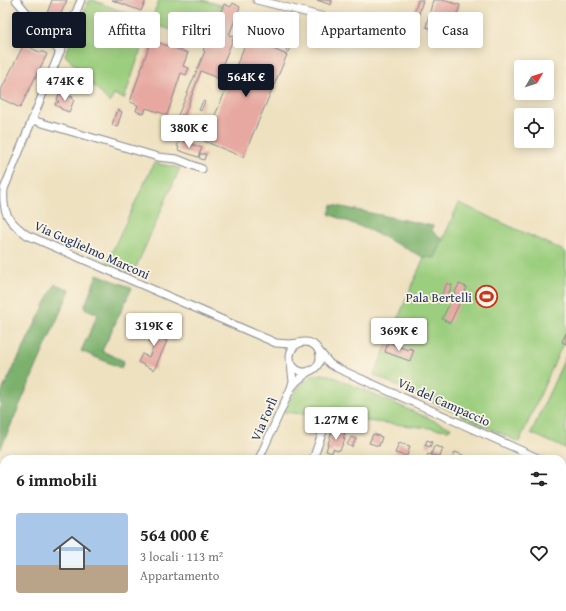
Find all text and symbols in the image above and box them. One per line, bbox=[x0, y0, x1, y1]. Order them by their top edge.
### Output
chip: Compra bbox=[12, 12, 86, 48]
chip: Affitta bbox=[94, 12, 160, 48]
chip: Filtri bbox=[168, 12, 225, 48]
chip: Nuovo bbox=[233, 12, 299, 48]
chip: Appartamento bbox=[307, 12, 420, 48]
chip: Casa bbox=[428, 12, 483, 48]
north arrow bbox=[514, 60, 554, 100]
map controls bbox=[514, 60, 554, 148]
pin: 564K € bbox=[213, 64, 279, 98]
text: 564K € bbox=[227, 67, 265, 86]
pin: 474K € bbox=[32, 68, 98, 102]
text: 474K € bbox=[46, 71, 84, 90]
button: locate bbox=[514, 108, 554, 148]
pin: 380K € bbox=[156, 115, 222, 149]
text: 380K € bbox=[170, 118, 208, 137]
street label: Via Guglielmo Marconi bbox=[31, 216, 153, 284]
sports icon: Pala Bertelli bbox=[474, 284, 500, 310]
place label: Pala Bertelli bbox=[406, 288, 472, 307]
pin: 319K € bbox=[121, 313, 187, 347]
text: 319K € bbox=[135, 316, 173, 335]
pin: 369K € bbox=[366, 318, 432, 352]
text: 369K € bbox=[380, 321, 418, 340]
street label: Via del Campaccio bbox=[395, 373, 494, 431]
street label: Via Forlì bbox=[246, 394, 282, 444]
pin: 1.27M € bbox=[299, 407, 373, 441]
text: 1.27M € bbox=[314, 410, 358, 429]
text: 6 immobili bbox=[16, 467, 97, 492]
icon: filters bbox=[528, 468, 550, 490]
text: 564 000 € bbox=[140, 522, 209, 547]
icon: home bbox=[48, 529, 96, 577]
icon: heart bbox=[528, 542, 550, 564]
text: 3 locali · 113 m² bbox=[140, 547, 223, 566]
text: Appartamento bbox=[140, 566, 219, 585]

